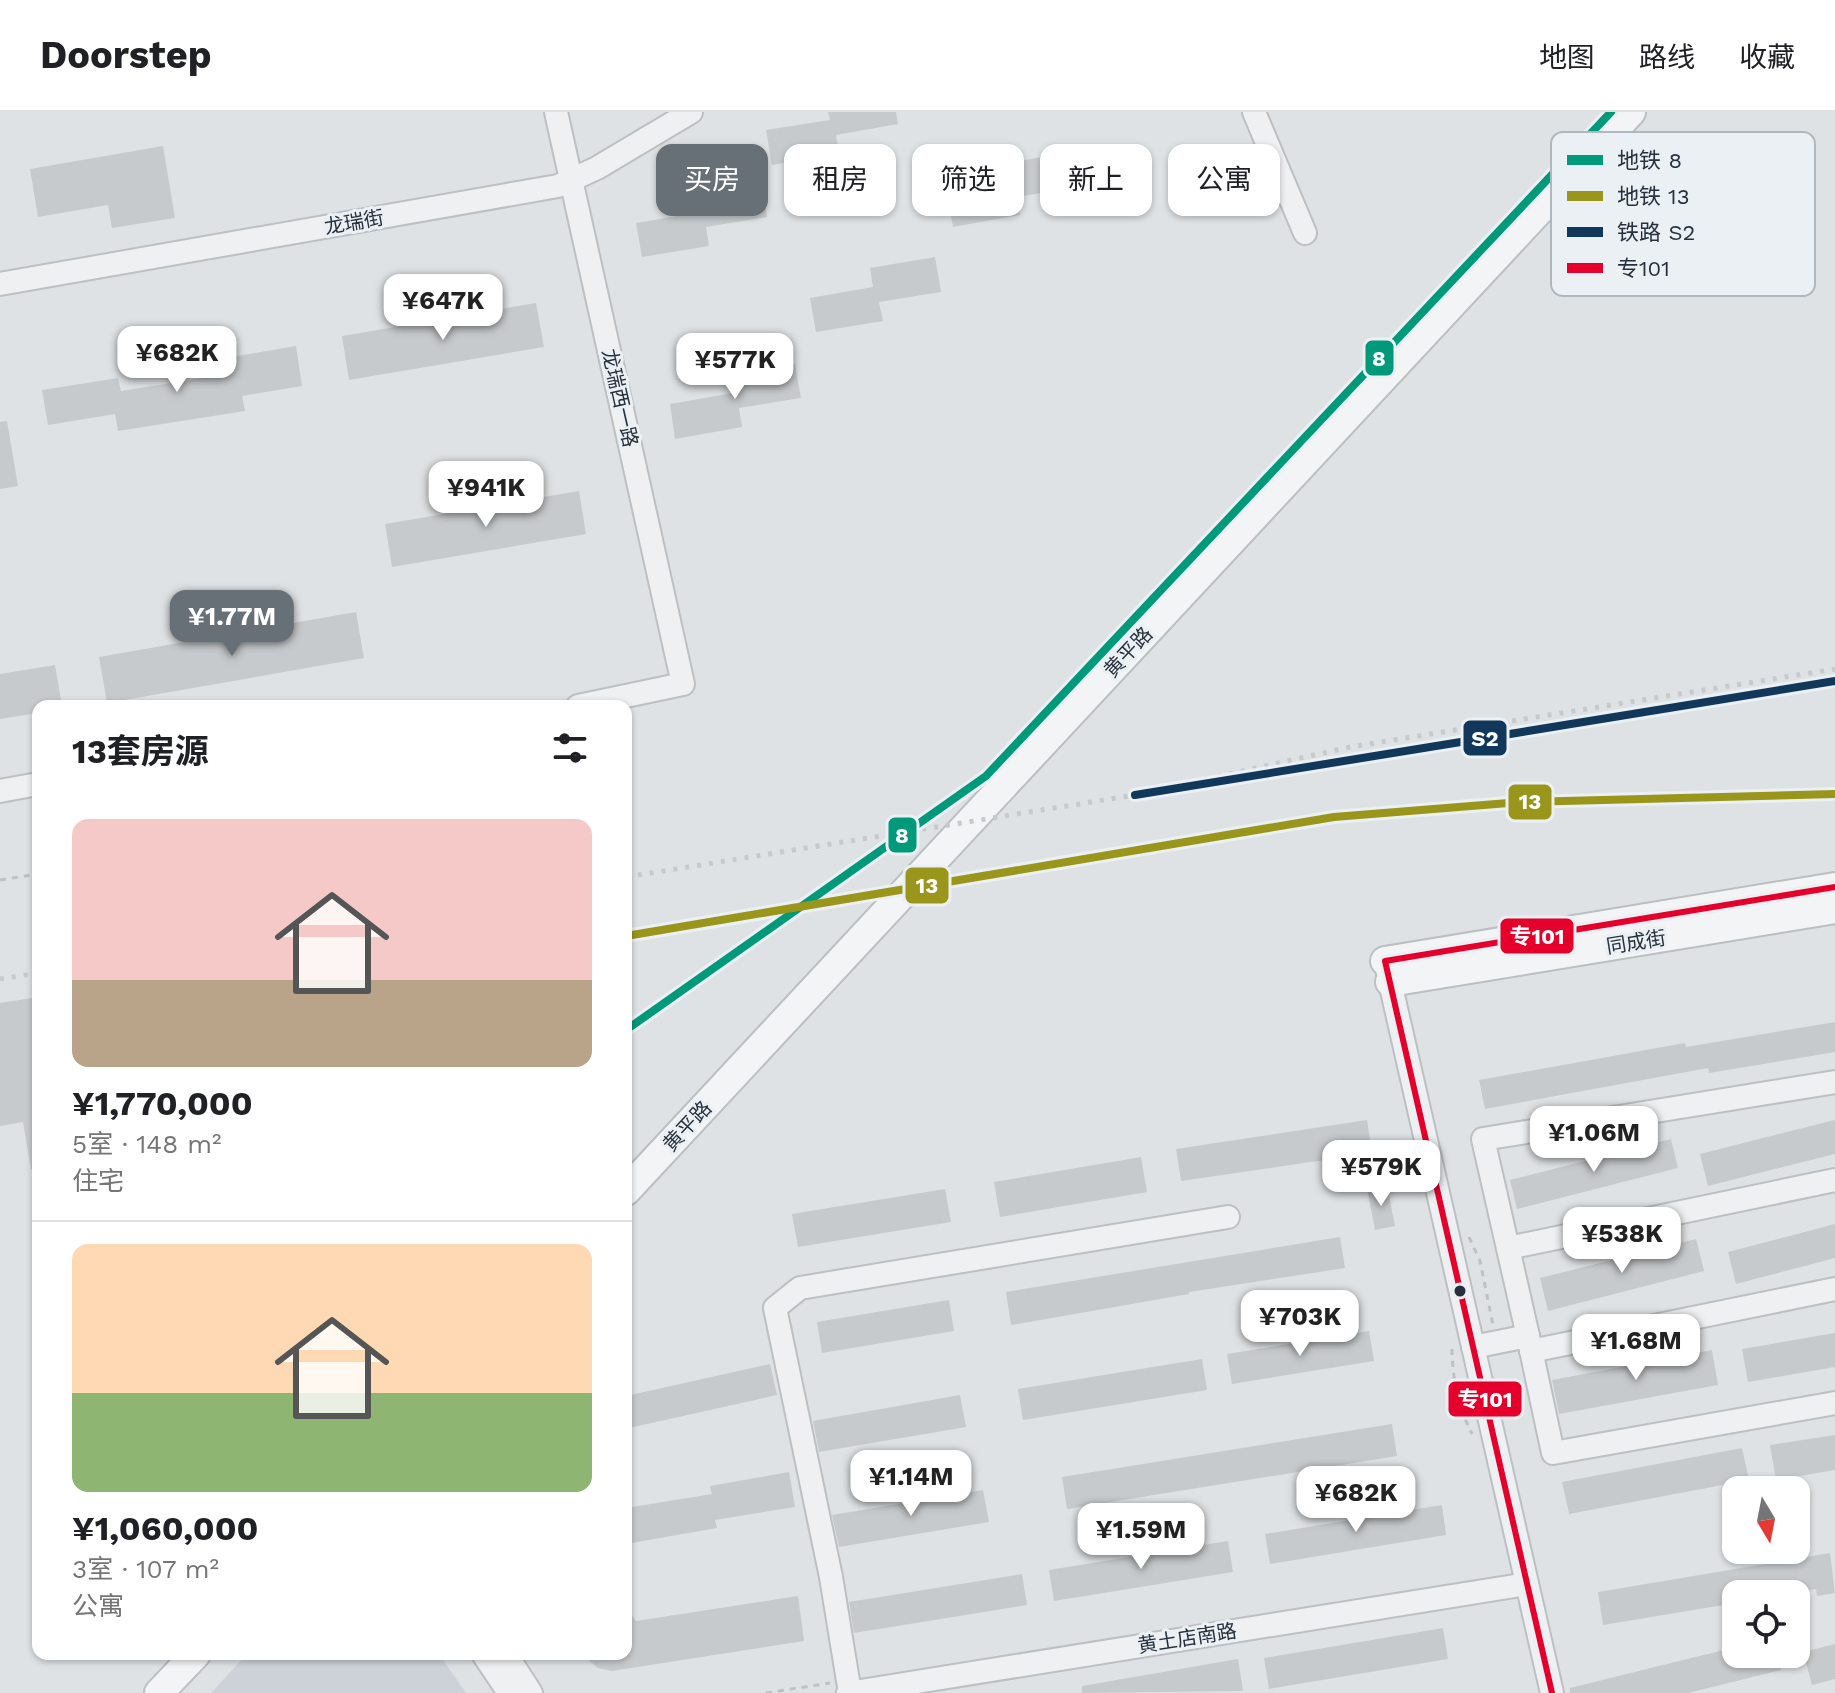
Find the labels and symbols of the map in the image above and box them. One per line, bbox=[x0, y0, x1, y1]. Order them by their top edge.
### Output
legend bbox=[1551, 132, 1815, 296]
text: 地铁 8 bbox=[1617, 148, 1682, 173]
text: 地铁 13 bbox=[1617, 184, 1689, 209]
street label: 龙瑞街 bbox=[322, 205, 386, 239]
text: 铁路 S2 bbox=[1617, 220, 1695, 245]
text: 专101 bbox=[1617, 256, 1670, 281]
pin: ¥647K bbox=[387, 274, 499, 342]
pin: ¥682K bbox=[121, 326, 233, 394]
pin: ¥577K bbox=[679, 333, 791, 401]
line badge: 8 bbox=[1364, 339, 1395, 377]
text: 8 bbox=[1372, 346, 1386, 371]
street label: 龙瑞西一路 bbox=[597, 347, 643, 449]
pin: ¥941K bbox=[430, 461, 542, 529]
pin: ¥1.77M bbox=[167, 590, 297, 658]
street label: 黄平路 bbox=[1099, 622, 1157, 682]
line badge: S2 bbox=[1462, 719, 1508, 757]
text: S2 bbox=[1471, 726, 1499, 751]
line badge: 13 bbox=[1507, 783, 1553, 821]
text: 13 bbox=[1519, 789, 1541, 814]
line badge: 8 bbox=[887, 816, 918, 854]
text: 8 bbox=[895, 823, 909, 848]
line badge: 13 bbox=[904, 866, 950, 905]
text: 13 bbox=[916, 873, 938, 898]
line badge: 专101 bbox=[1499, 917, 1575, 955]
text: 专101 bbox=[1509, 924, 1565, 949]
street label: 同成街 bbox=[1604, 925, 1668, 959]
street label: 黄平路 bbox=[658, 1096, 716, 1156]
pin: ¥1.06M bbox=[1529, 1106, 1659, 1174]
pin: ¥579K bbox=[1325, 1140, 1437, 1208]
pin: ¥538K bbox=[1566, 1207, 1678, 1275]
unlabelled marker bbox=[1452, 1283, 1468, 1299]
pin: ¥703K bbox=[1244, 1290, 1356, 1358]
pin: ¥1.68M bbox=[1571, 1314, 1701, 1382]
line badge: 专101 bbox=[1447, 1380, 1523, 1418]
text: 专101 bbox=[1457, 1387, 1513, 1412]
pin: ¥1.14M bbox=[846, 1450, 976, 1518]
pin: ¥682K bbox=[1300, 1466, 1412, 1534]
north arrow bbox=[1722, 1476, 1810, 1564]
pin: ¥1.59M bbox=[1076, 1503, 1206, 1571]
street label: 黄土店南路 bbox=[1136, 1618, 1238, 1658]

